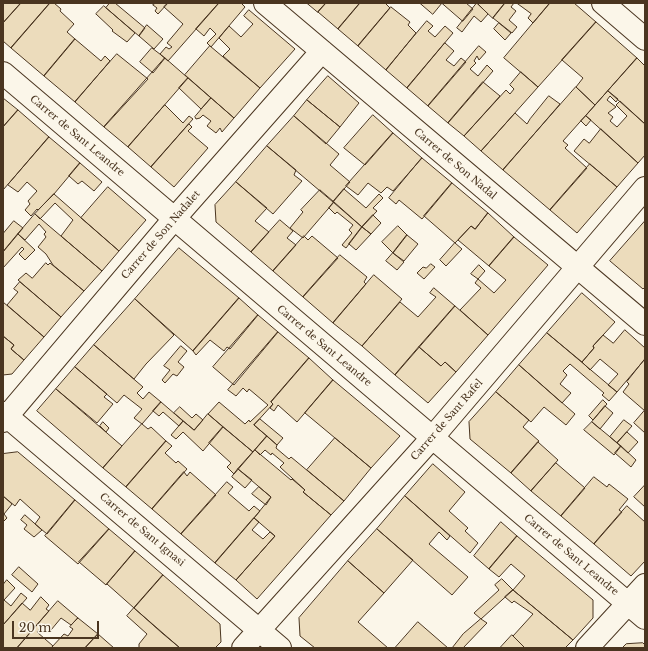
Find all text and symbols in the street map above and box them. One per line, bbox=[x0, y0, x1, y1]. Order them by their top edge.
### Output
street label: Carrer de Sant Leandre bbox=[27, 93, 127, 179]
street label: Carrer de Son Nadal bbox=[411, 126, 499, 202]
street label: Carrer de Son Nadalet bbox=[119, 188, 203, 282]
street label: Carrer de Sant Leandre bbox=[274, 303, 374, 389]
street label: Carrer de Sant Rafel bbox=[408, 377, 486, 463]
street label: Carrer de Sant Ignasi bbox=[97, 491, 187, 569]
street label: Carrer de Sant Leandre bbox=[521, 512, 621, 598]
scale bar bbox=[14, 613, 101, 639]
text: 20 m bbox=[19, 620, 51, 635]

